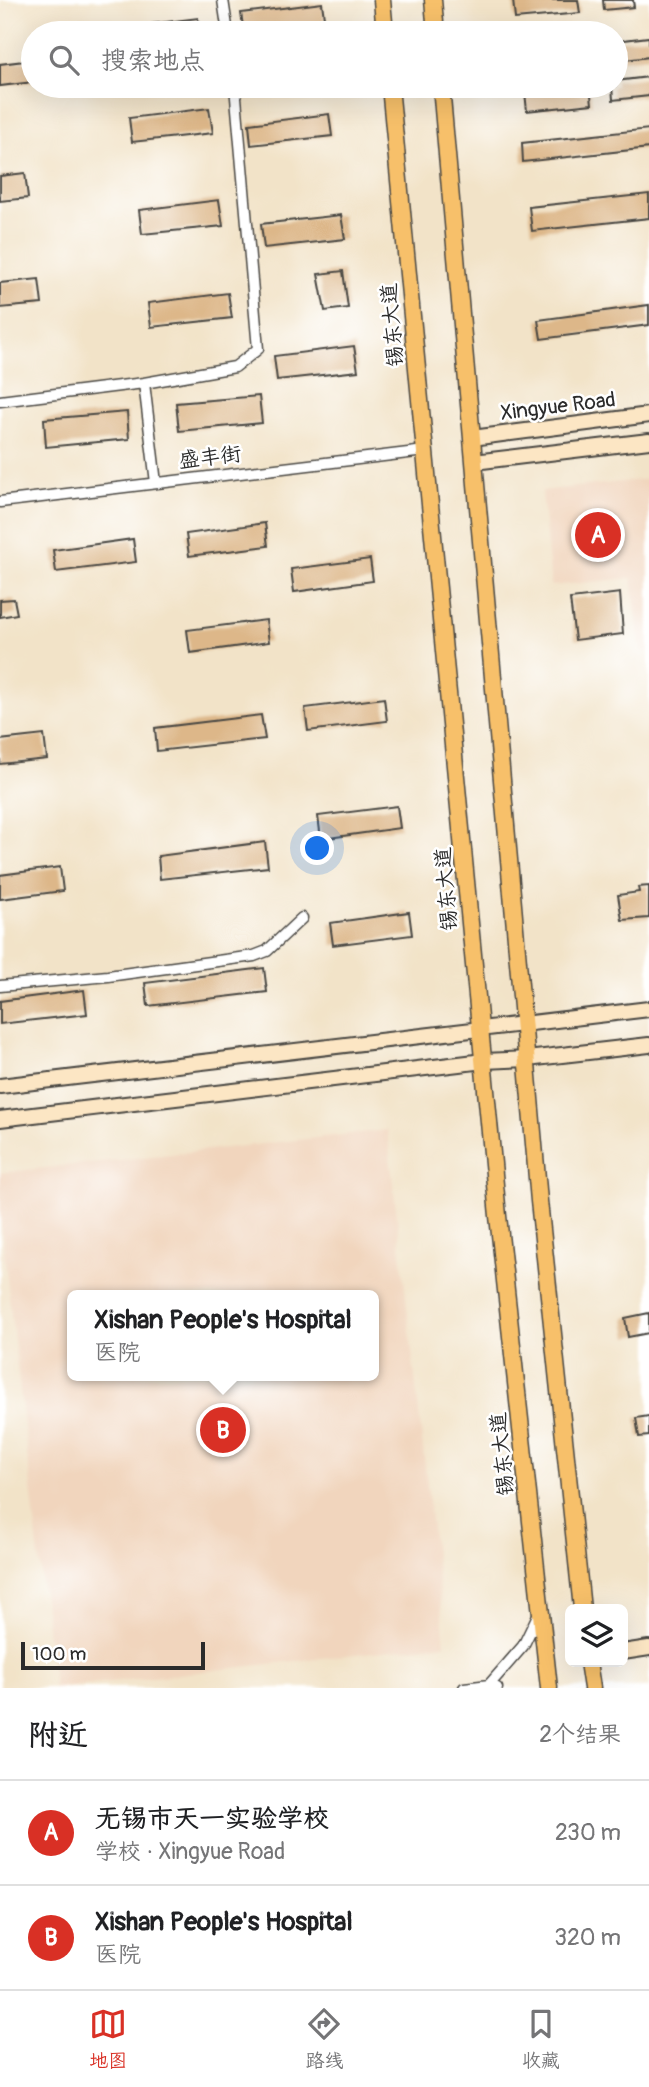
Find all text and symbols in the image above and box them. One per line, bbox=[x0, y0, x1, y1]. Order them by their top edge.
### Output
search box bbox=[21, 21, 628, 98]
icon: search bbox=[45, 41, 83, 79]
text: 搜索地点 bbox=[101, 45, 205, 77]
street label: 锡东大道 bbox=[375, 282, 410, 368]
street label: Xingyue Road bbox=[499, 386, 617, 427]
street label: 盛丰街 bbox=[177, 440, 243, 475]
pin: A bbox=[575, 509, 621, 561]
your location bbox=[300, 831, 334, 865]
street label: 锡东大道 bbox=[429, 846, 464, 932]
popup bbox=[67, 1290, 379, 1381]
text: Xishan People's Hospital bbox=[94, 1304, 352, 1336]
text: 医院 bbox=[94, 1338, 140, 1367]
pin: B bbox=[200, 1404, 246, 1456]
street label: 锡东大道 bbox=[485, 1411, 520, 1497]
map controls bbox=[565, 1604, 628, 1667]
button: layers bbox=[565, 1604, 628, 1667]
scale bar bbox=[21, 1639, 205, 1671]
text: 100 m bbox=[32, 1642, 86, 1666]
text: 附近 bbox=[28, 1717, 88, 1754]
text: 2个结果 bbox=[539, 1720, 621, 1749]
text: 无锡市天一实验学校 bbox=[95, 1803, 329, 1835]
text: A bbox=[44, 1818, 58, 1847]
text: 230 m bbox=[555, 1818, 621, 1847]
text: 学校 · Xingyue Road bbox=[95, 1837, 285, 1866]
text: Xishan People's Hospital bbox=[95, 1906, 353, 1938]
text: B bbox=[44, 1923, 58, 1952]
text: 320 m bbox=[554, 1923, 621, 1952]
text: 医院 bbox=[95, 1940, 141, 1969]
tab: 地图 bbox=[89, 2005, 127, 2073]
tab: 路线 bbox=[305, 2005, 344, 2073]
tab: 收藏 bbox=[522, 2005, 560, 2073]

